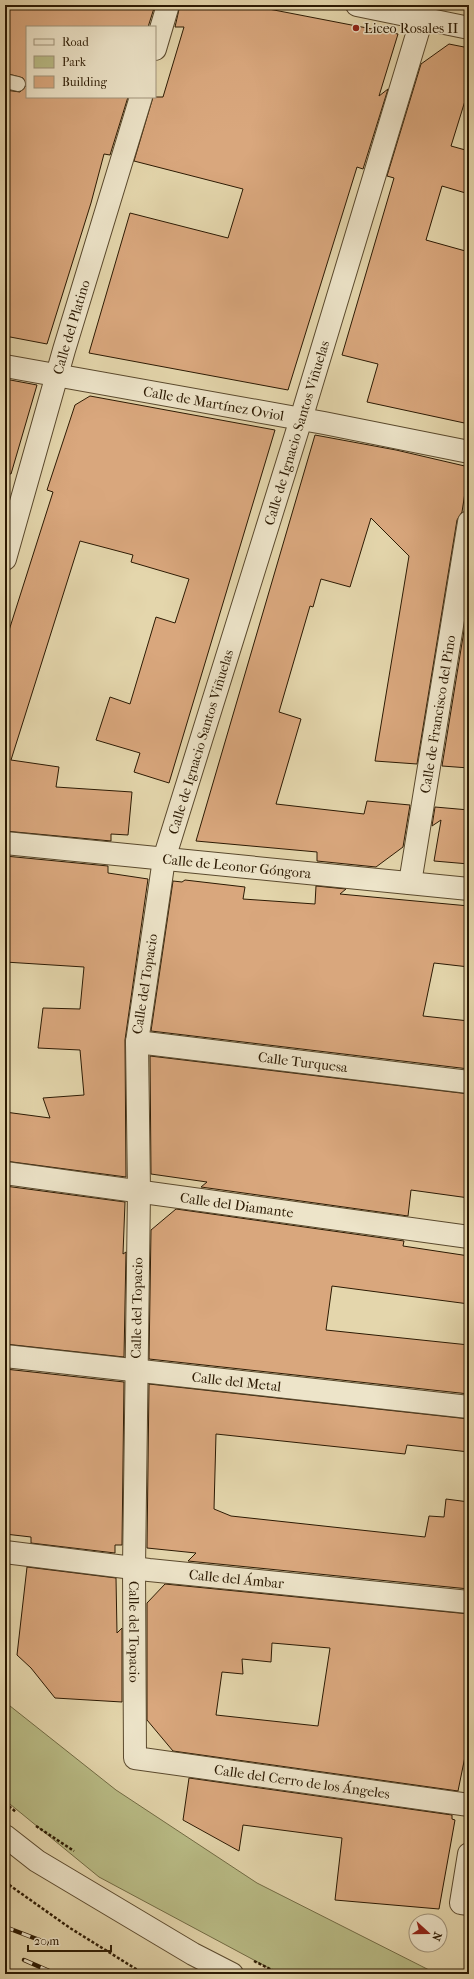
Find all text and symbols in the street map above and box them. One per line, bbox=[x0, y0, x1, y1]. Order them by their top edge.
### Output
place label: Liceo Rosales II bbox=[364, 20, 459, 37]
marker: Liceo Rosales II bbox=[351, 23, 361, 33]
legend bbox=[26, 26, 156, 98]
text: Road bbox=[62, 35, 89, 49]
text: Park bbox=[62, 55, 87, 69]
text: Building bbox=[62, 75, 107, 89]
street label: Calle del Platino bbox=[49, 278, 93, 377]
street label: Calle de Ignacio Santos Viñuelas bbox=[261, 339, 333, 527]
street label: Calle de Martínez Oviol bbox=[142, 382, 286, 424]
street label: Calle de Francisco del Pino bbox=[416, 634, 459, 795]
street label: Calle de Ignacio Santos Viñuelas bbox=[165, 648, 237, 836]
street label: Calle de Leonor Góngora bbox=[162, 850, 313, 882]
street label: Calle del Topacio bbox=[129, 933, 161, 1035]
street label: Calle Turquesa bbox=[257, 1048, 349, 1076]
street label: Calle del Diamante bbox=[179, 1189, 295, 1221]
street label: Calle del Topacio bbox=[128, 1257, 146, 1359]
street label: Calle del Metal bbox=[191, 1368, 282, 1395]
street label: Calle del Ámbar bbox=[188, 1566, 285, 1592]
street label: Calle del Topacio bbox=[126, 1581, 143, 1683]
street label: Calle del Cerro de los Ángeles bbox=[213, 1761, 391, 1802]
north arrow bbox=[408, 1913, 448, 1953]
scale bar bbox=[28, 1927, 111, 1953]
text: N bbox=[429, 1930, 444, 1943]
text: 20 m bbox=[34, 1934, 59, 1948]

